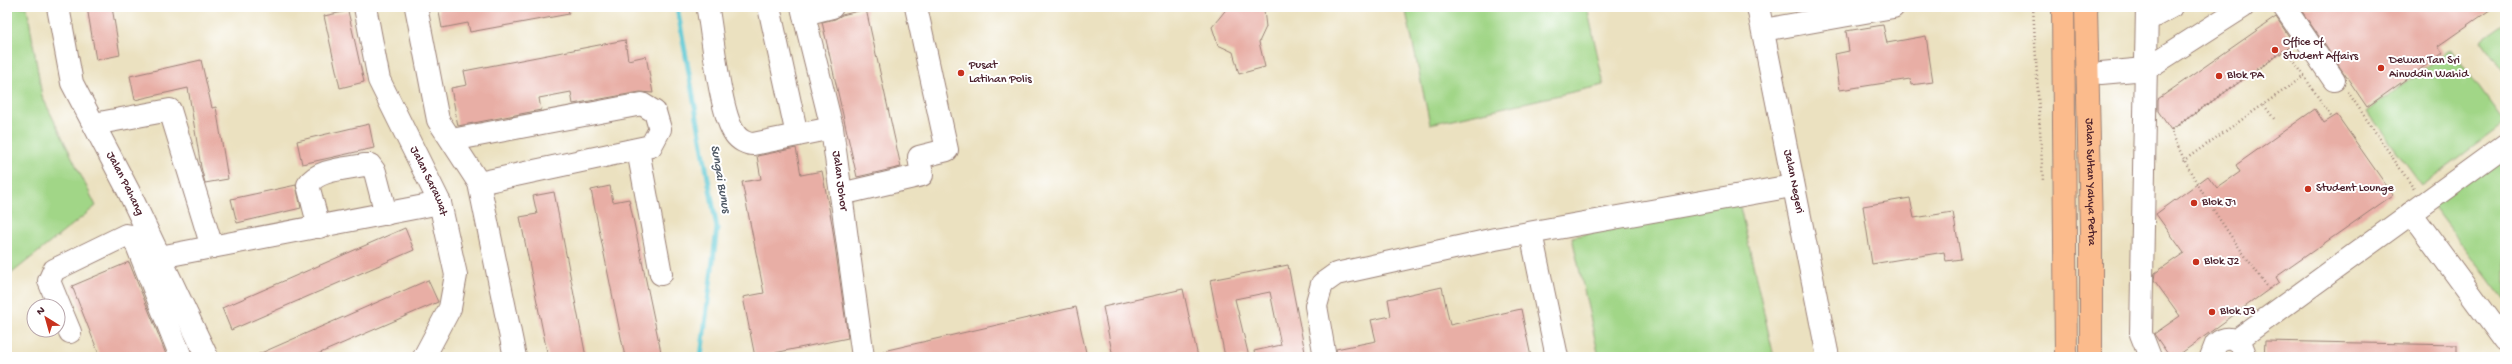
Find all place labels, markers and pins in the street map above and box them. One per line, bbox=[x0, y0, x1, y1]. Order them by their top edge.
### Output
place label: Office of Student Affairs bbox=[2283, 36, 2359, 64]
marker: Office of Student Affairs bbox=[2270, 45, 2280, 55]
place label: Dewan Tan Sri Ainuddin Wahid bbox=[2388, 54, 2469, 82]
place label: Pusat Latihan Polis bbox=[968, 59, 1032, 87]
marker: Dewan Tan Sri Ainuddin Wahid bbox=[2376, 63, 2386, 73]
marker: Pusat Latihan Polis bbox=[956, 68, 966, 78]
place label: Blok PA bbox=[2226, 69, 2265, 83]
marker: Blok PA bbox=[2214, 71, 2224, 81]
place label: Student Lounge bbox=[2316, 182, 2395, 196]
marker: Student Lounge bbox=[2303, 184, 2313, 194]
place label: Blok J1 bbox=[2201, 196, 2237, 210]
marker: Blok J1 bbox=[2189, 198, 2199, 208]
place label: Blok J2 bbox=[2203, 255, 2240, 269]
marker: Blok J2 bbox=[2191, 257, 2201, 267]
place label: Blok J3 bbox=[2219, 305, 2256, 319]
marker: Blok J3 bbox=[2207, 307, 2217, 317]

